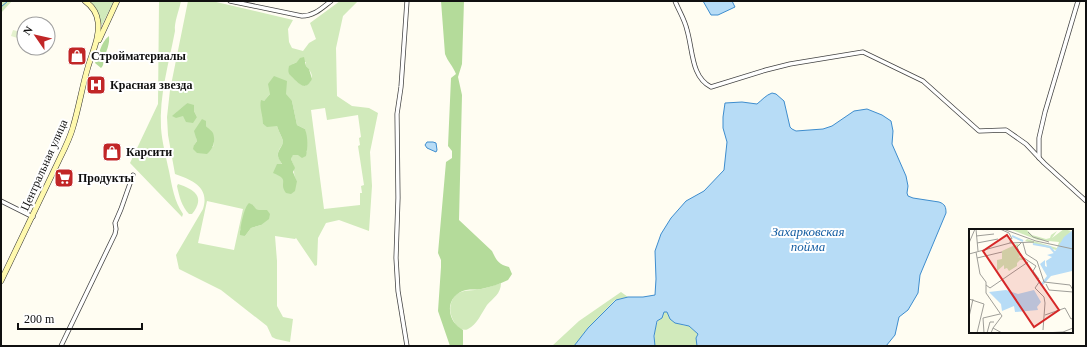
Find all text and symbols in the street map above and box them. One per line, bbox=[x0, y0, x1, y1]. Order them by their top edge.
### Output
north arrow bbox=[16, 16, 56, 56]
text: N bbox=[21, 24, 35, 37]
shop icon: Стройматериалы bbox=[66, 45, 88, 67]
place label: Стройматериалы bbox=[91, 49, 187, 63]
hospital icon: Красная звезда bbox=[85, 74, 107, 96]
place label: Красная звезда bbox=[110, 78, 192, 92]
street label: Центральная улица bbox=[18, 117, 71, 213]
shop icon: Карсити bbox=[101, 141, 123, 163]
place label: Карсити bbox=[126, 145, 172, 159]
supermarket icon: Продукты bbox=[53, 167, 75, 189]
place label: Продукты bbox=[78, 171, 135, 185]
water label: Захарковская пойма bbox=[771, 224, 845, 254]
inset map bbox=[969, 229, 1073, 333]
scale bar bbox=[18, 305, 142, 331]
text: 200 m bbox=[24, 312, 55, 326]

